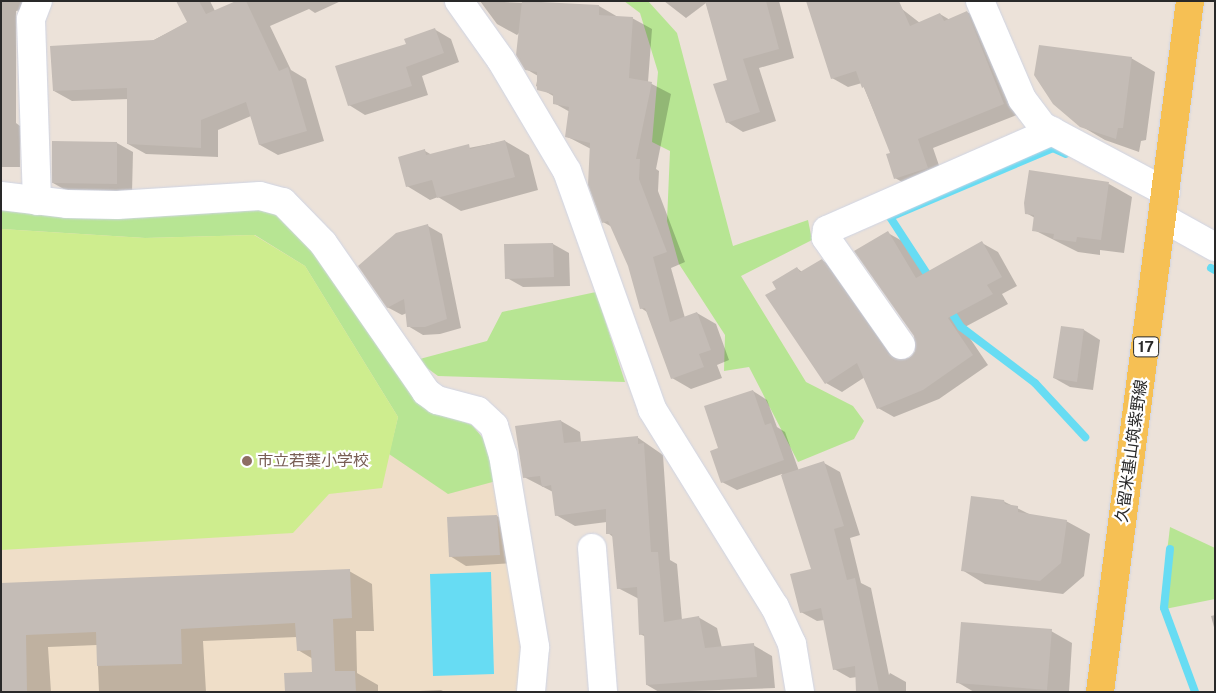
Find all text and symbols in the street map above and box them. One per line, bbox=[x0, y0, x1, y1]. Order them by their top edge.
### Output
road number: 17 bbox=[1132, 334, 1160, 360]
street label: 久留米基山筑紫野線 bbox=[1112, 378, 1152, 524]
place label: 市立若葉小学校 bbox=[257, 451, 369, 471]
marker: 市立若葉小学校 bbox=[241, 455, 253, 467]

